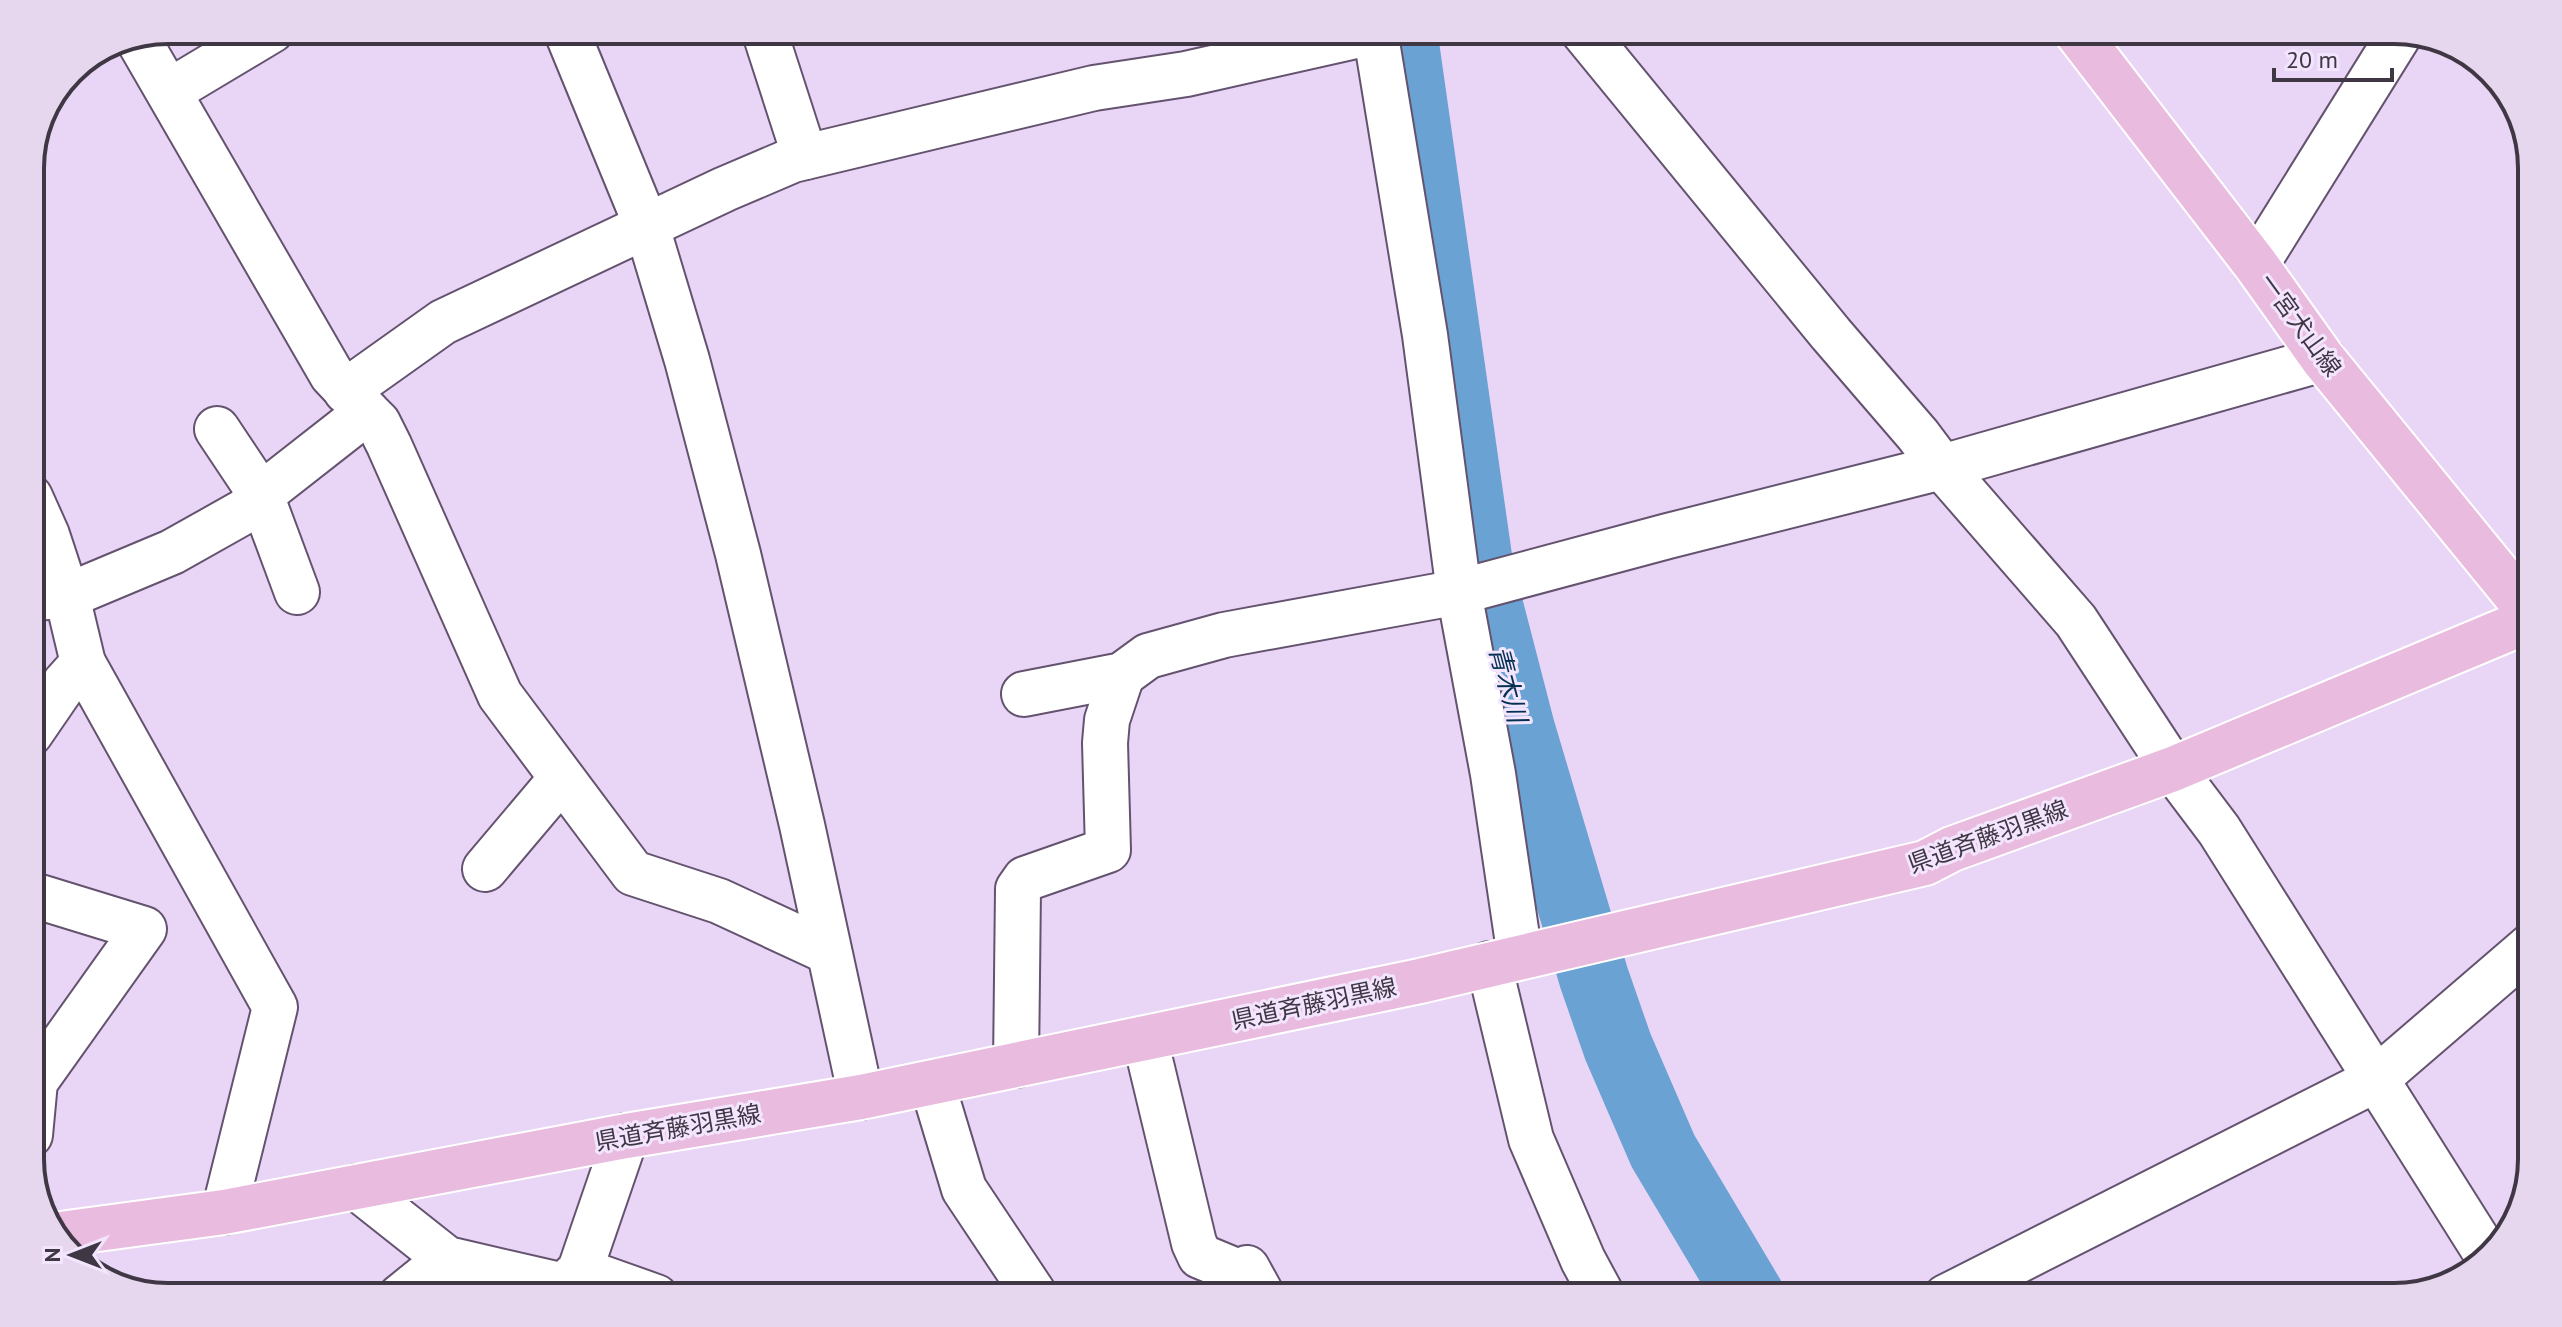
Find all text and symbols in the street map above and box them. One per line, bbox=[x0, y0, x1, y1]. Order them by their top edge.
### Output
scale bar bbox=[2274, 32, 2392, 82]
text: 20 m bbox=[2286, 44, 2338, 75]
street label: 一宮犬山線 bbox=[2253, 267, 2348, 382]
water label: 青木川 bbox=[1482, 642, 1535, 729]
street label: 県道斉藤羽黒線 bbox=[1904, 793, 2072, 880]
street label: 県道斉藤羽黒線 bbox=[1229, 971, 1399, 1036]
street label: 県道斉藤羽黒線 bbox=[592, 1098, 763, 1157]
north arrow bbox=[32, 1215, 112, 1295]
text: N bbox=[38, 1248, 66, 1262]

